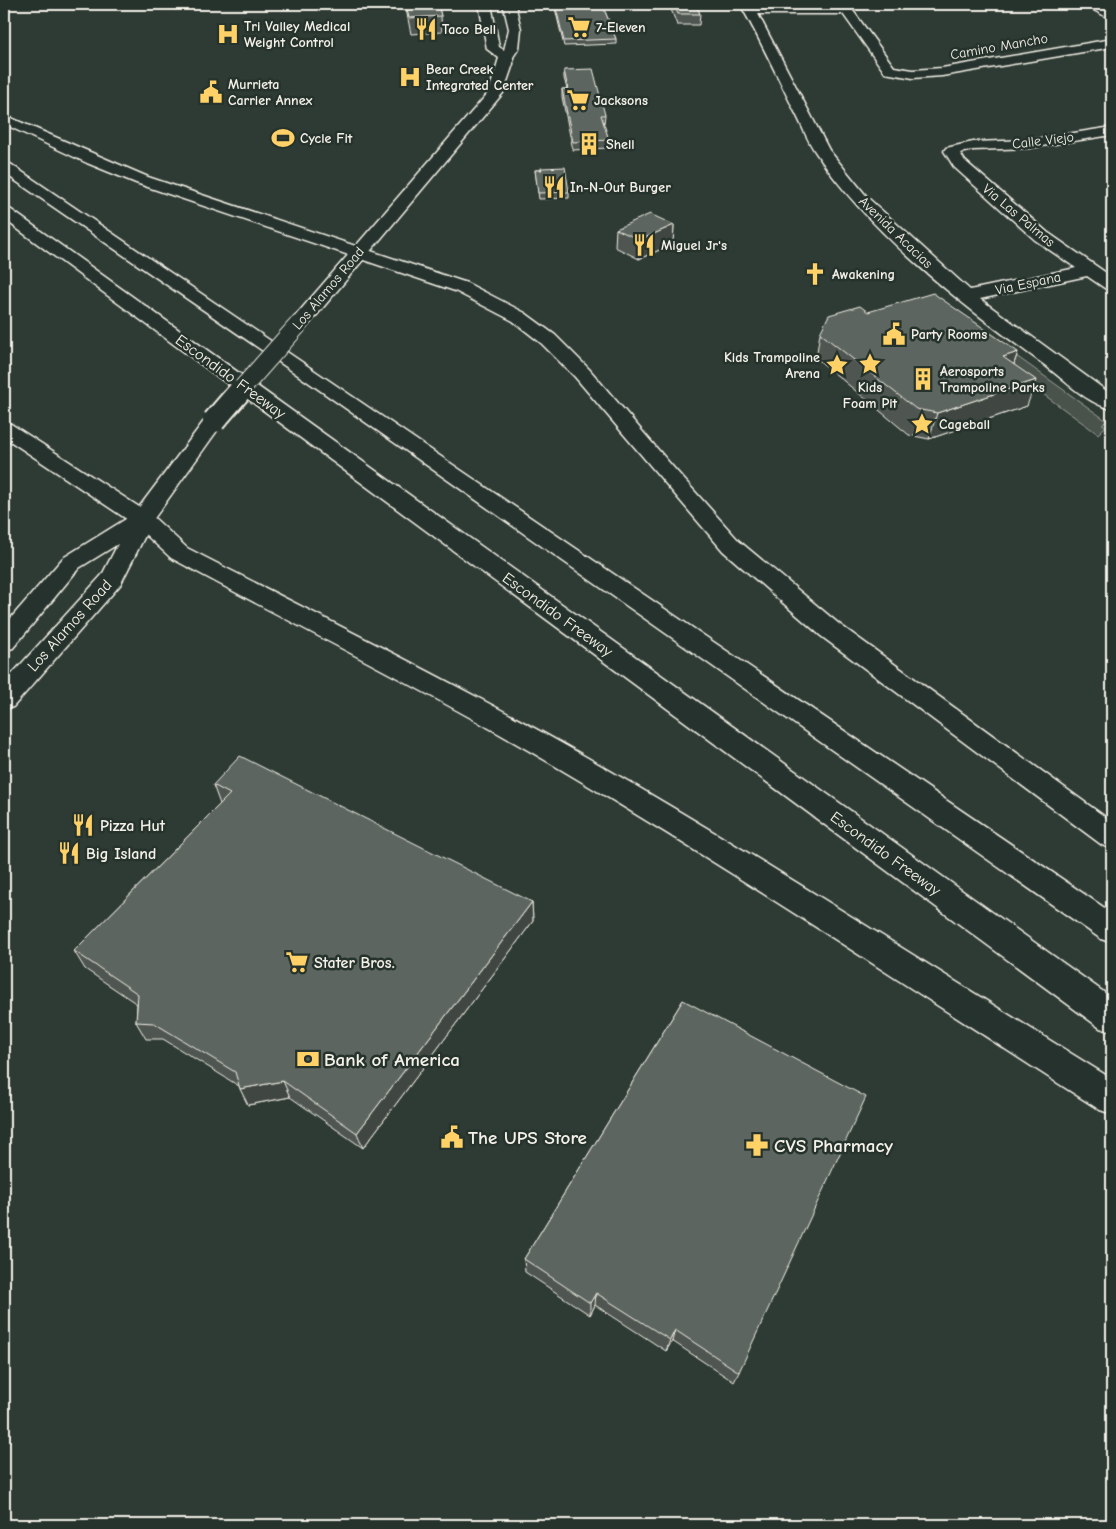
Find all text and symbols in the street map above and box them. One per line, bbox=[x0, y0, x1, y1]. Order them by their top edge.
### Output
supermarket icon: 7-Eleven bbox=[566, 14, 592, 40]
restaurant icon: Taco Bell bbox=[413, 16, 439, 42]
place label: Tri Valley Medical Weight Control bbox=[244, 18, 350, 51]
place label: 7-Eleven bbox=[596, 19, 646, 36]
hospital icon: Tri Valley Medical Weight Control bbox=[215, 21, 241, 47]
place label: Taco Bell bbox=[442, 21, 496, 38]
street label: Camino Mancho bbox=[949, 30, 1049, 63]
place label: Bear Creek Integrated Center bbox=[426, 61, 534, 94]
hospital icon: Bear Creek Integrated Center bbox=[397, 64, 423, 90]
place label: Murrieta Carrier Annex bbox=[228, 76, 313, 109]
public building icon: Murrieta Carrier Annex bbox=[198, 79, 224, 105]
supermarket icon: Jacksons bbox=[565, 87, 591, 113]
place label: Jacksons bbox=[594, 92, 648, 109]
sports icon: Cycle Fit bbox=[270, 125, 296, 151]
street label: Calle Viejo bbox=[1011, 128, 1075, 153]
place label: Cycle Fit bbox=[300, 130, 353, 147]
building icon: Shell bbox=[576, 131, 602, 157]
place label: Shell bbox=[606, 136, 635, 153]
restaurant icon: In-N-Out Burger bbox=[541, 174, 567, 200]
place label: In-N-Out Burger bbox=[570, 179, 671, 196]
street label: Via Las Palmas bbox=[979, 180, 1058, 251]
street label: Avenida Acacias bbox=[855, 193, 936, 272]
restaurant icon: Miguel Jr's bbox=[631, 232, 657, 258]
place label: Miguel Jr's bbox=[661, 237, 727, 254]
street label: Los Alamos Road bbox=[289, 244, 368, 333]
church icon: Awakening bbox=[802, 261, 828, 287]
place label: Awakening bbox=[832, 266, 895, 283]
street label: Via Espana bbox=[994, 268, 1062, 299]
public building icon: Party Rooms bbox=[881, 321, 907, 347]
place label: Party Rooms bbox=[911, 326, 987, 343]
street label: Escondido Freeway bbox=[172, 331, 290, 423]
place label: Kids Trampoline Arena bbox=[724, 349, 820, 382]
place icon: Kids Foam Pit bbox=[857, 351, 883, 377]
place icon: Kids Trampoline Arena bbox=[824, 352, 850, 378]
place label: Aerosports Trampoline Parks bbox=[940, 363, 1045, 396]
building icon: Aerosports Trampoline Parks bbox=[910, 366, 936, 392]
place label: Kids Foam Pit bbox=[843, 379, 898, 412]
place icon: Cageball bbox=[909, 411, 935, 437]
place label: Cageball bbox=[939, 416, 990, 433]
street label: Escondido Freeway bbox=[499, 569, 617, 661]
street label: Los Alamos Road bbox=[24, 576, 116, 675]
street label: Escondido Freeway bbox=[827, 808, 945, 900]
restaurant icon: Pizza Hut bbox=[70, 812, 96, 838]
place label: Pizza Hut bbox=[100, 817, 166, 835]
restaurant icon: Big Island bbox=[56, 840, 82, 866]
place label: Big Island bbox=[86, 845, 156, 863]
supermarket icon: Stater Bros. bbox=[284, 949, 310, 975]
place label: Stater Bros. bbox=[314, 954, 395, 972]
bank icon: Bank of America bbox=[295, 1046, 321, 1072]
place label: Bank of America bbox=[324, 1049, 460, 1071]
public building icon: The UPS Store bbox=[439, 1124, 465, 1150]
place label: The UPS Store bbox=[468, 1127, 587, 1149]
pharmacy icon: CVS Pharmacy bbox=[744, 1132, 770, 1158]
place label: CVS Pharmacy bbox=[774, 1135, 893, 1157]

